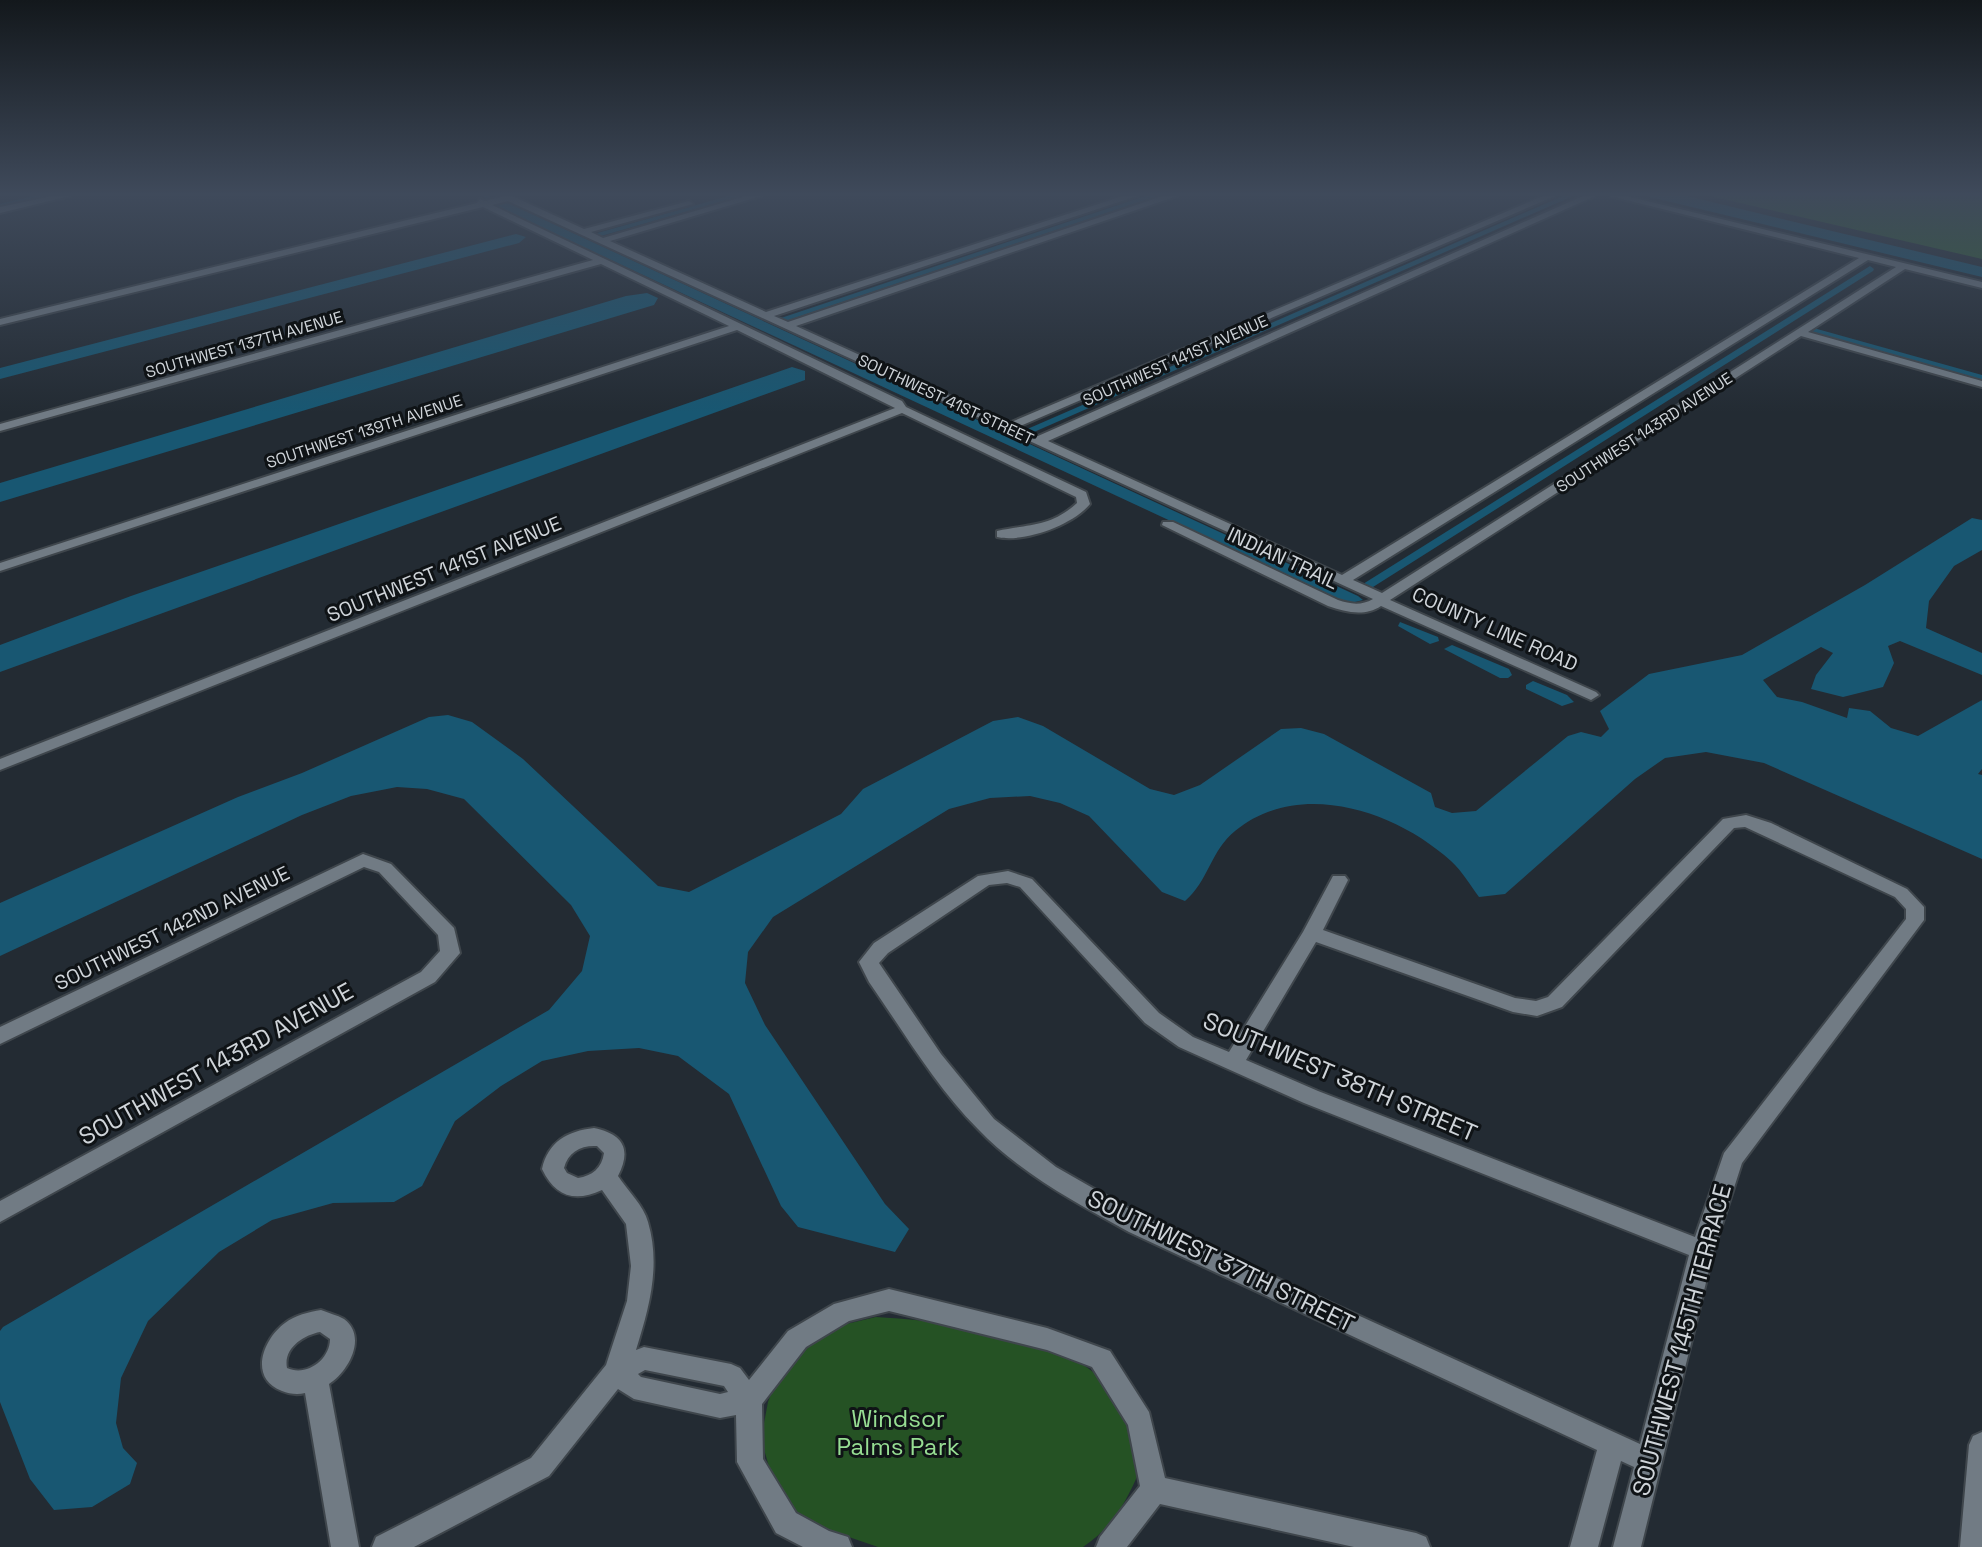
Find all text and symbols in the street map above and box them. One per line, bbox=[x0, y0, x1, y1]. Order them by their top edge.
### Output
street label: SOUTHWEST 137TH AVENUE bbox=[143, 306, 345, 383]
street label: SOUTHWEST 141ST AVENUE bbox=[1079, 310, 1271, 411]
street label: SOUTHWEST 41ST STREET bbox=[855, 349, 1037, 449]
street label: SOUTHWEST 143RD AVENUE bbox=[1552, 368, 1736, 497]
street label: SOUTHWEST 139TH AVENUE bbox=[263, 390, 465, 473]
street label: SOUTHWEST 141ST AVENUE bbox=[323, 510, 565, 628]
street label: INDIAN TRAIL bbox=[1223, 521, 1343, 595]
street label: COUNTY LINE ROAD bbox=[1408, 581, 1582, 677]
street label: SOUTHWEST 142ND AVENUE bbox=[50, 860, 294, 996]
street label: SOUTHWEST 143RD AVENUE bbox=[73, 975, 358, 1152]
street label: SOUTHWEST 38TH STREET bbox=[1199, 1005, 1482, 1148]
street label: SOUTHWEST 145TH TERRACE bbox=[1625, 1181, 1738, 1499]
street label: SOUTHWEST 37TH STREET bbox=[1083, 1182, 1360, 1339]
park label: Windsor Palms Park bbox=[836, 1403, 960, 1462]

